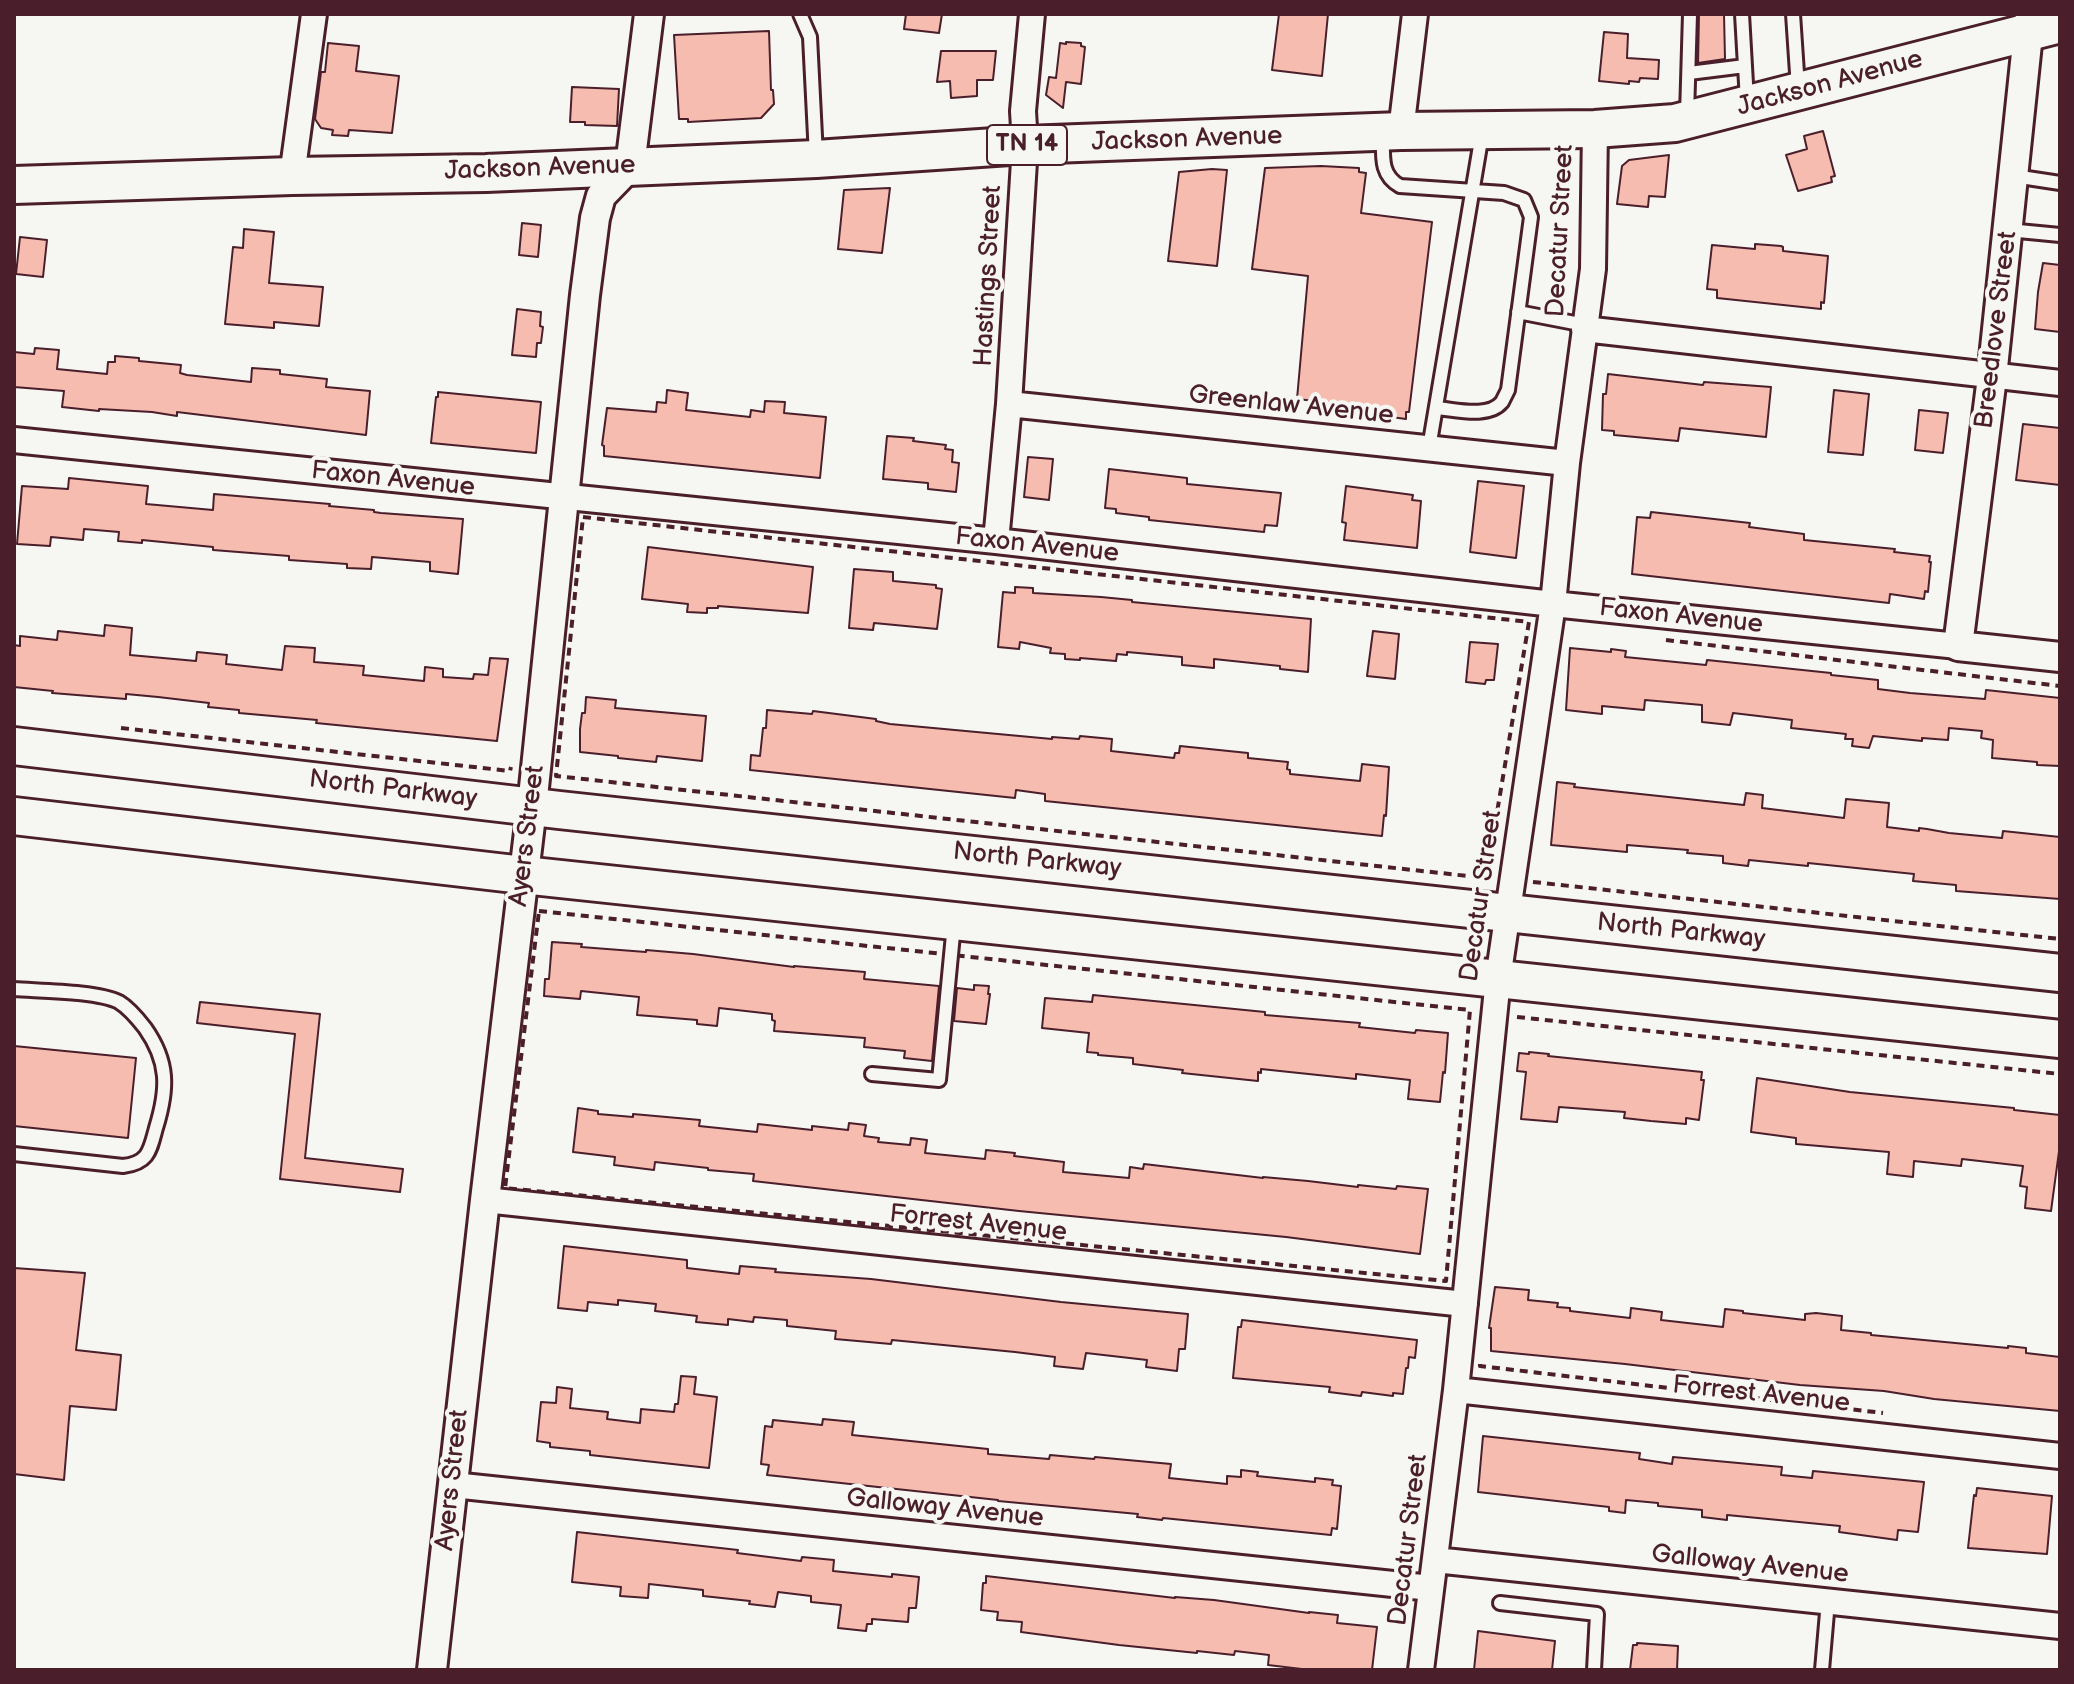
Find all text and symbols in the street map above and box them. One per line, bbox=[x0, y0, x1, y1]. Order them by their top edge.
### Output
street label: Jackson Avenue bbox=[1734, 44, 1926, 124]
street label: Jackson Avenue bbox=[1091, 121, 1283, 159]
road number: TN 14 bbox=[987, 125, 1067, 165]
street label: Decatur Street bbox=[1541, 144, 1581, 318]
street label: Jackson Avenue bbox=[444, 150, 636, 188]
street label: Hastings Street bbox=[969, 185, 1009, 367]
street label: Breedlove Street bbox=[1969, 230, 2025, 430]
street label: Greenlaw Avenue bbox=[1187, 380, 1395, 432]
street label: Faxon Avenue bbox=[310, 456, 476, 504]
street label: Faxon Avenue bbox=[954, 522, 1120, 570]
street label: Faxon Avenue bbox=[1598, 593, 1764, 641]
street label: North Parkway bbox=[307, 764, 479, 816]
street label: Ayers Street bbox=[504, 764, 552, 908]
street label: Decatur Street bbox=[1455, 808, 1509, 984]
street label: North Parkway bbox=[951, 837, 1123, 885]
street label: North Parkway bbox=[1595, 908, 1767, 956]
street label: Forrest Avenue bbox=[888, 1199, 1068, 1249]
street label: Forrest Avenue bbox=[1671, 1370, 1851, 1420]
street label: Ayers Street bbox=[430, 1408, 476, 1552]
street label: Decatur Street bbox=[1383, 1452, 1435, 1628]
street label: Galloway Avenue bbox=[845, 1483, 1045, 1535]
street label: Galloway Avenue bbox=[1650, 1539, 1850, 1591]

